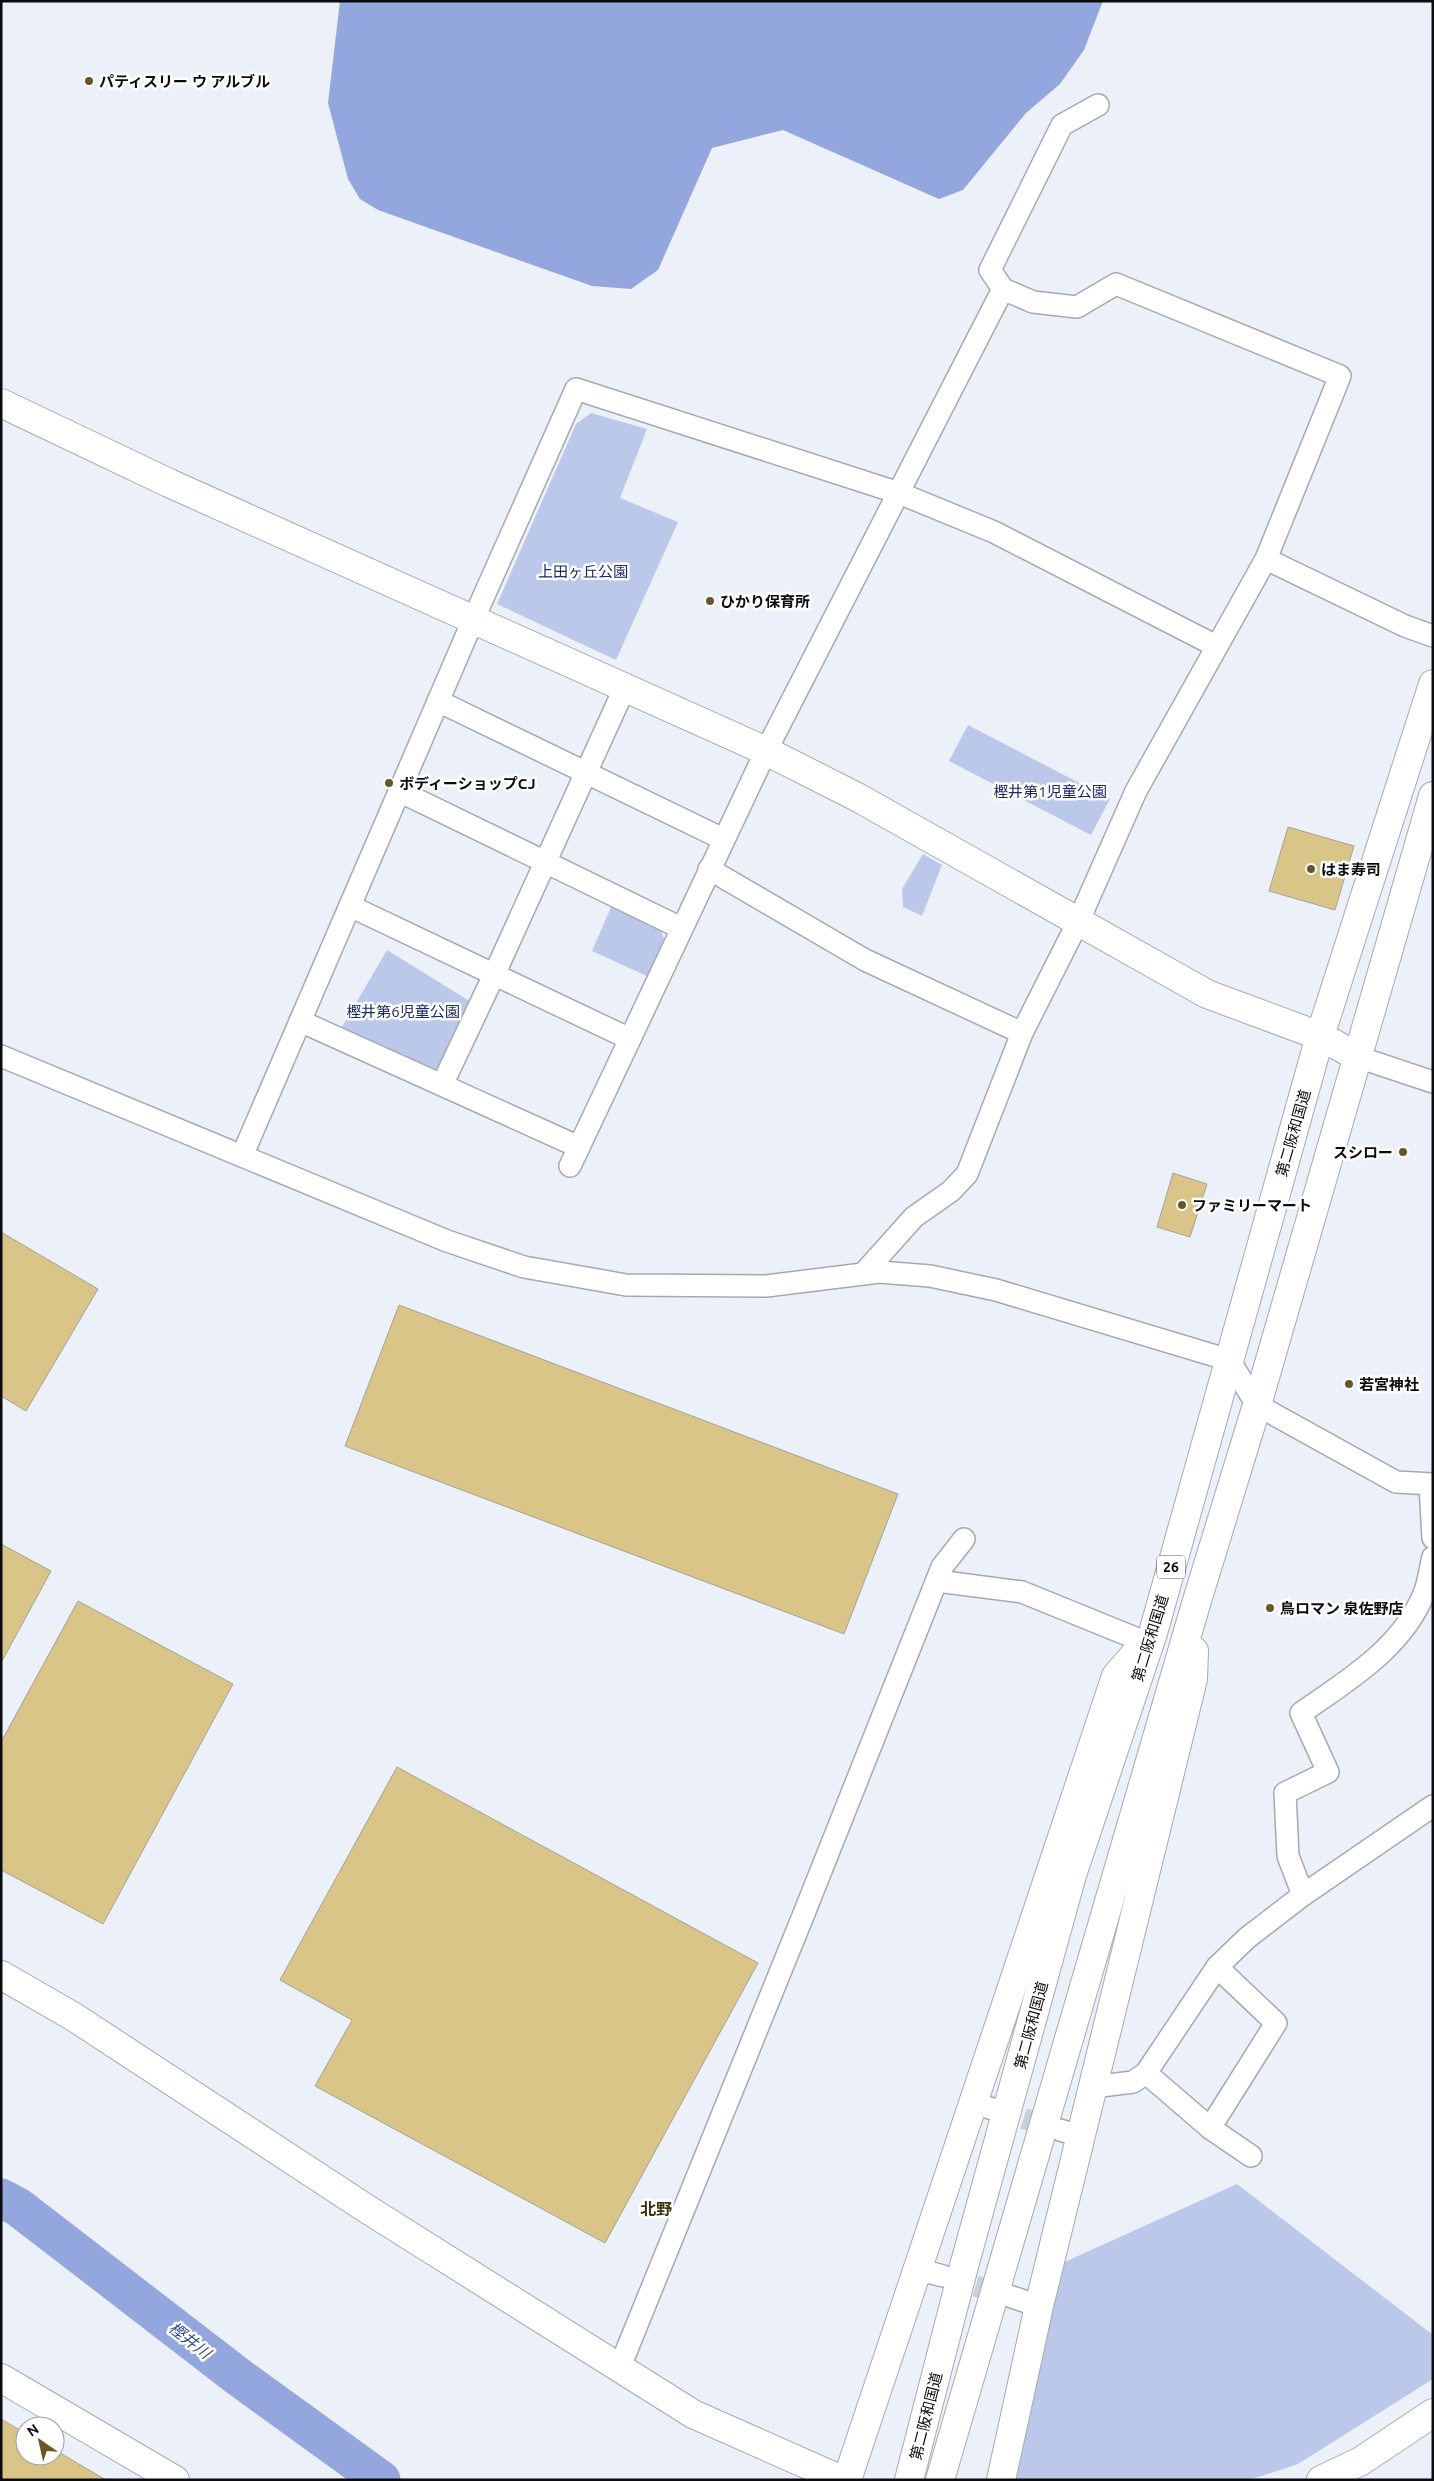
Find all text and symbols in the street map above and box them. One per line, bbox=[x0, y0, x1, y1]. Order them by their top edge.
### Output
place label: パティスリー ウ アルブル bbox=[99, 73, 270, 90]
marker: パティスリー ウ アルブル bbox=[83, 75, 95, 87]
park label: 上田ヶ丘公園 bbox=[538, 563, 628, 580]
place label: ひかり保育所 bbox=[720, 593, 810, 610]
marker: ひかり保育所 bbox=[704, 595, 716, 607]
place label: ボディーショップCJ bbox=[399, 775, 535, 792]
marker: ボディーショップCJ bbox=[383, 777, 395, 789]
park label: 樫井第1児童公園 bbox=[993, 783, 1107, 800]
place label: はま寿司 bbox=[1321, 861, 1381, 878]
marker: はま寿司 bbox=[1305, 863, 1317, 875]
park label: 樫井第6児童公園 bbox=[346, 1003, 460, 1020]
street label: 第二阪和国道 bbox=[1272, 1087, 1314, 1179]
place label: スシロー bbox=[1333, 1144, 1393, 1161]
marker: スシロー bbox=[1397, 1146, 1409, 1158]
place label: ファミリーマート bbox=[1192, 1197, 1312, 1214]
marker: ファミリーマート bbox=[1176, 1199, 1188, 1211]
place label: 若宮神社 bbox=[1359, 1376, 1419, 1393]
marker: 若宮神社 bbox=[1343, 1378, 1355, 1390]
road number: 26 bbox=[1157, 1555, 1185, 1578]
street label: 第二阪和国道 bbox=[1129, 1592, 1171, 1684]
place label: 鳥ロマン 泉佐野店 bbox=[1280, 1600, 1404, 1617]
marker: 鳥ロマン 泉佐野店 bbox=[1264, 1602, 1276, 1614]
street label: 第二阪和国道 bbox=[1011, 1979, 1051, 2071]
district label: 北野 bbox=[640, 2200, 672, 2218]
water label: 樫井川 bbox=[166, 2318, 216, 2363]
street label: 第二阪和国道 bbox=[907, 2370, 945, 2462]
north arrow bbox=[15, 2416, 65, 2466]
text: N bbox=[24, 2421, 42, 2440]

